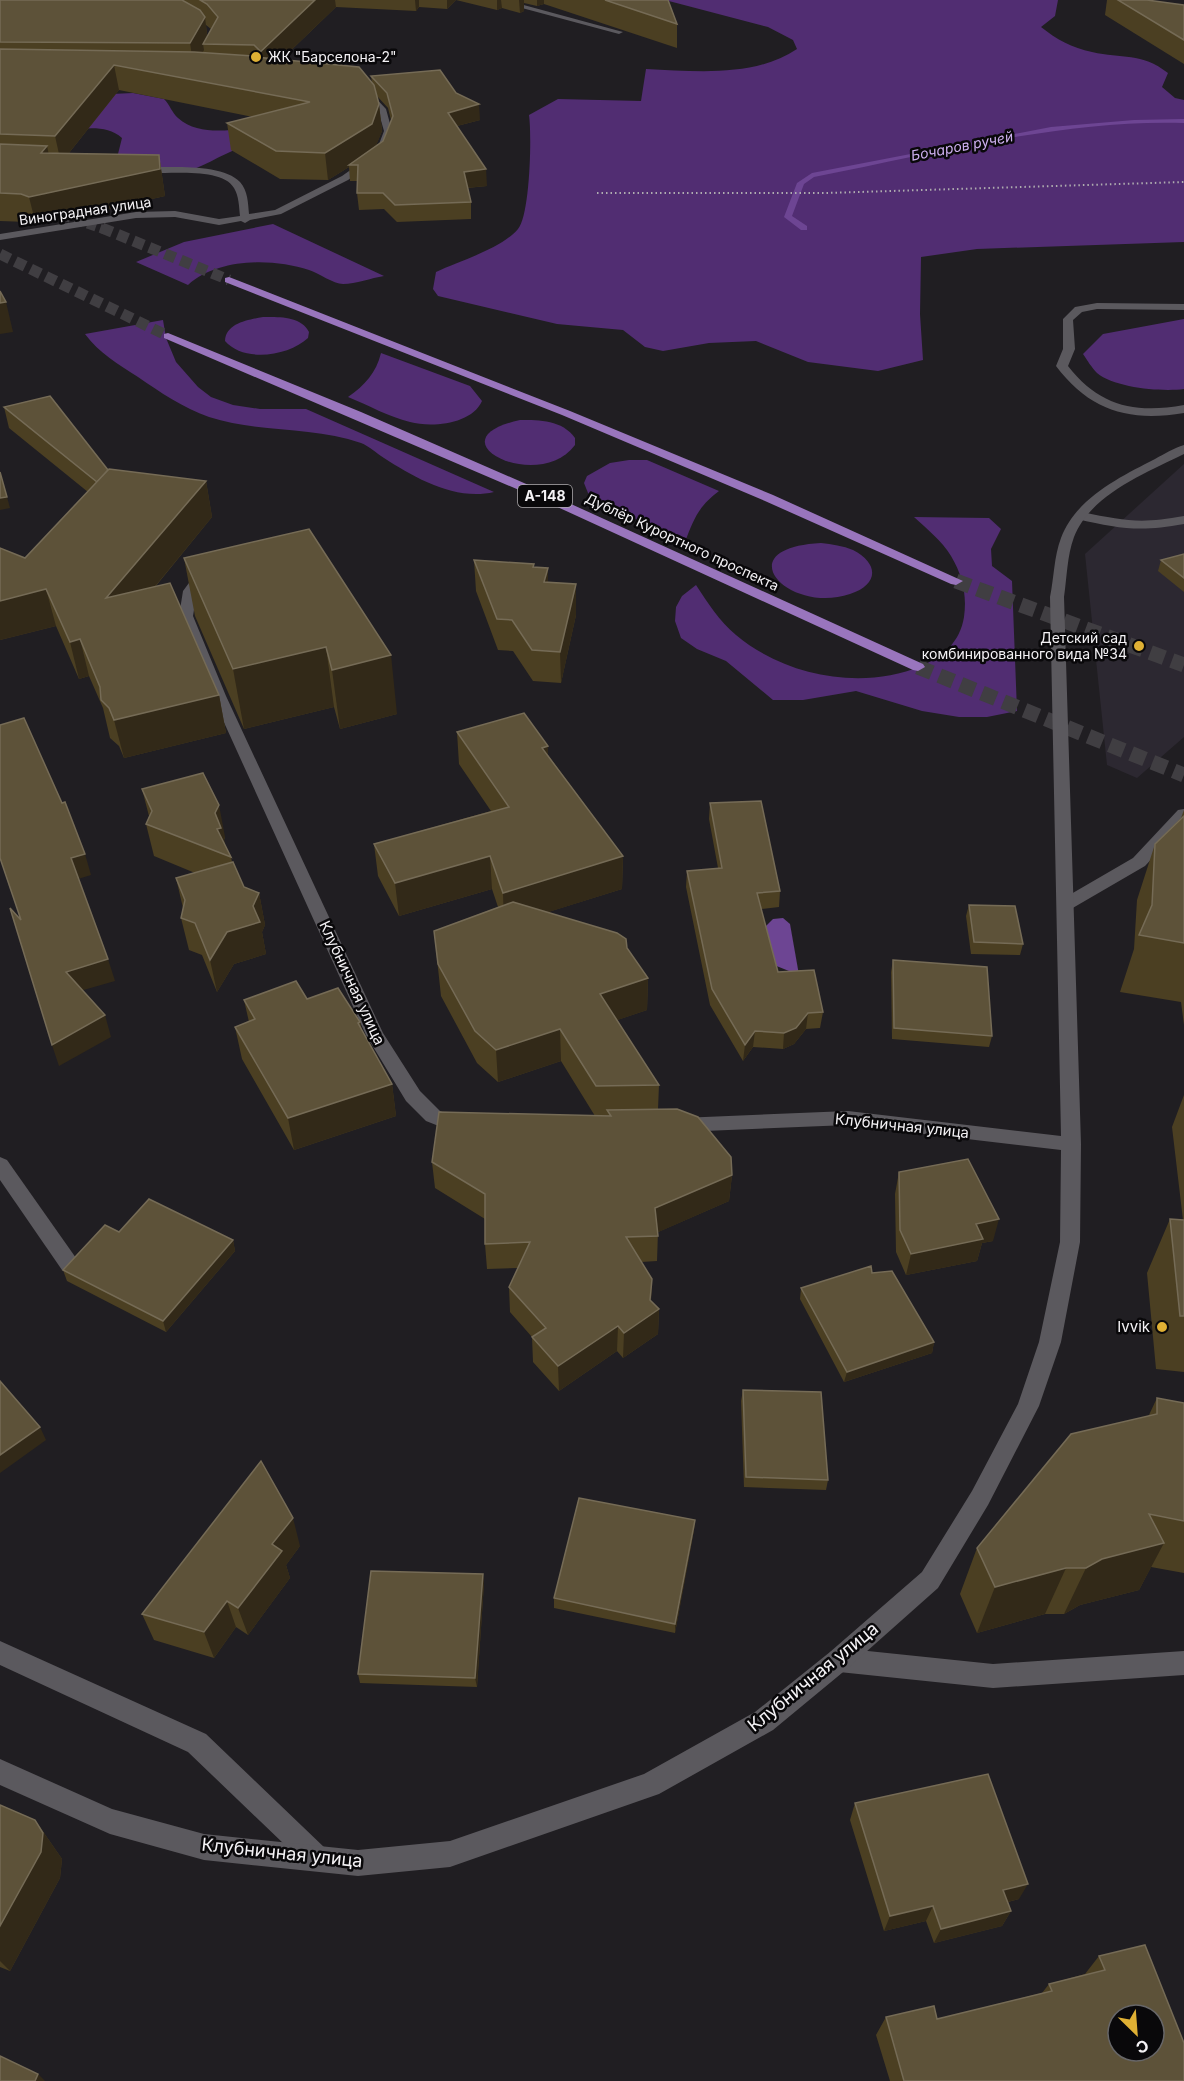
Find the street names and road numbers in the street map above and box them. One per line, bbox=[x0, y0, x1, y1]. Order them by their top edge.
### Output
street label: Виноградная улица bbox=[18, 193, 152, 228]
road number: А-148 bbox=[518, 485, 572, 507]
street label: Дублёр Курортного проспекта bbox=[583, 489, 782, 594]
street label: Клубничная улица bbox=[315, 918, 390, 1048]
street label: Клубничная улица bbox=[834, 1109, 970, 1142]
street label: Клубничная улица bbox=[743, 1618, 882, 1736]
street label: Клубничная улица bbox=[201, 1834, 364, 1871]

